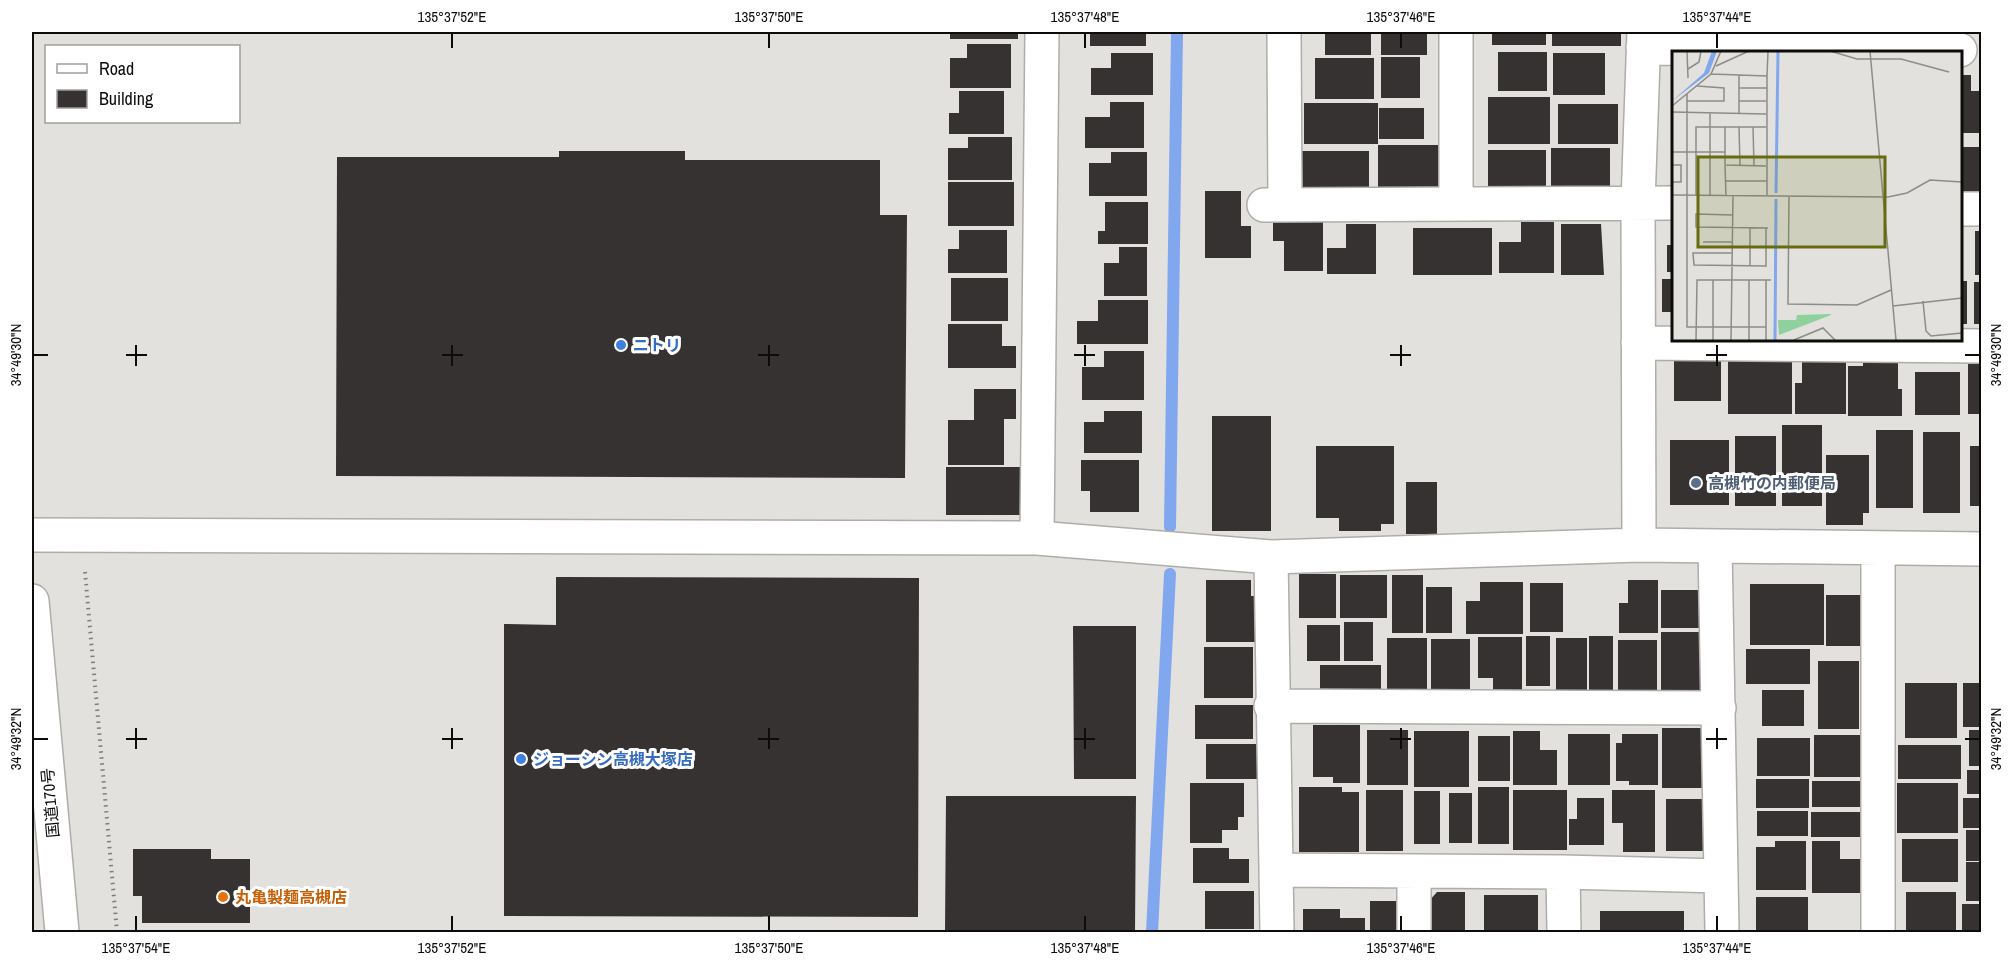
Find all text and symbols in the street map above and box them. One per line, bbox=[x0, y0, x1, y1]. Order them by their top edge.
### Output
text: 135°37'52"E bbox=[418, 6, 486, 27]
text: 135°37'50"E bbox=[735, 6, 803, 27]
text: 135°37'48"E bbox=[1051, 6, 1119, 27]
text: 135°37'46"E bbox=[1367, 6, 1435, 27]
text: 135°37'44"E bbox=[1683, 6, 1751, 27]
legend bbox=[45, 45, 240, 123]
inset map bbox=[1672, 51, 1962, 340]
text: Road bbox=[99, 56, 134, 81]
text: Building bbox=[99, 86, 154, 111]
text: 34°49'30"N bbox=[5, 324, 26, 386]
text: 34°49'30"N bbox=[1985, 324, 2006, 386]
place label: ニトリ bbox=[633, 334, 681, 356]
marker: ニトリ bbox=[614, 338, 628, 352]
place label: 高槻竹の内郵便局 bbox=[1708, 472, 1836, 494]
marker: 高槻竹の内郵便局 bbox=[1689, 476, 1703, 490]
text: 34°49'32"N bbox=[5, 708, 26, 770]
text: 34°49'32"N bbox=[1985, 708, 2006, 770]
place label: ジョーシン高槻大塚店 bbox=[533, 748, 693, 770]
marker: ジョーシン高槻大塚店 bbox=[514, 752, 528, 766]
street label: 国道170号 bbox=[36, 767, 64, 839]
place label: 丸亀製麺高槻店 bbox=[235, 886, 347, 908]
marker: 丸亀製麺高槻店 bbox=[216, 890, 230, 904]
text: 135°37'54"E bbox=[102, 937, 170, 958]
text: 135°37'52"E bbox=[418, 937, 486, 958]
text: 135°37'50"E bbox=[735, 937, 803, 958]
text: 135°37'48"E bbox=[1051, 937, 1119, 958]
text: 135°37'46"E bbox=[1367, 937, 1435, 958]
text: 135°37'44"E bbox=[1683, 937, 1751, 958]

